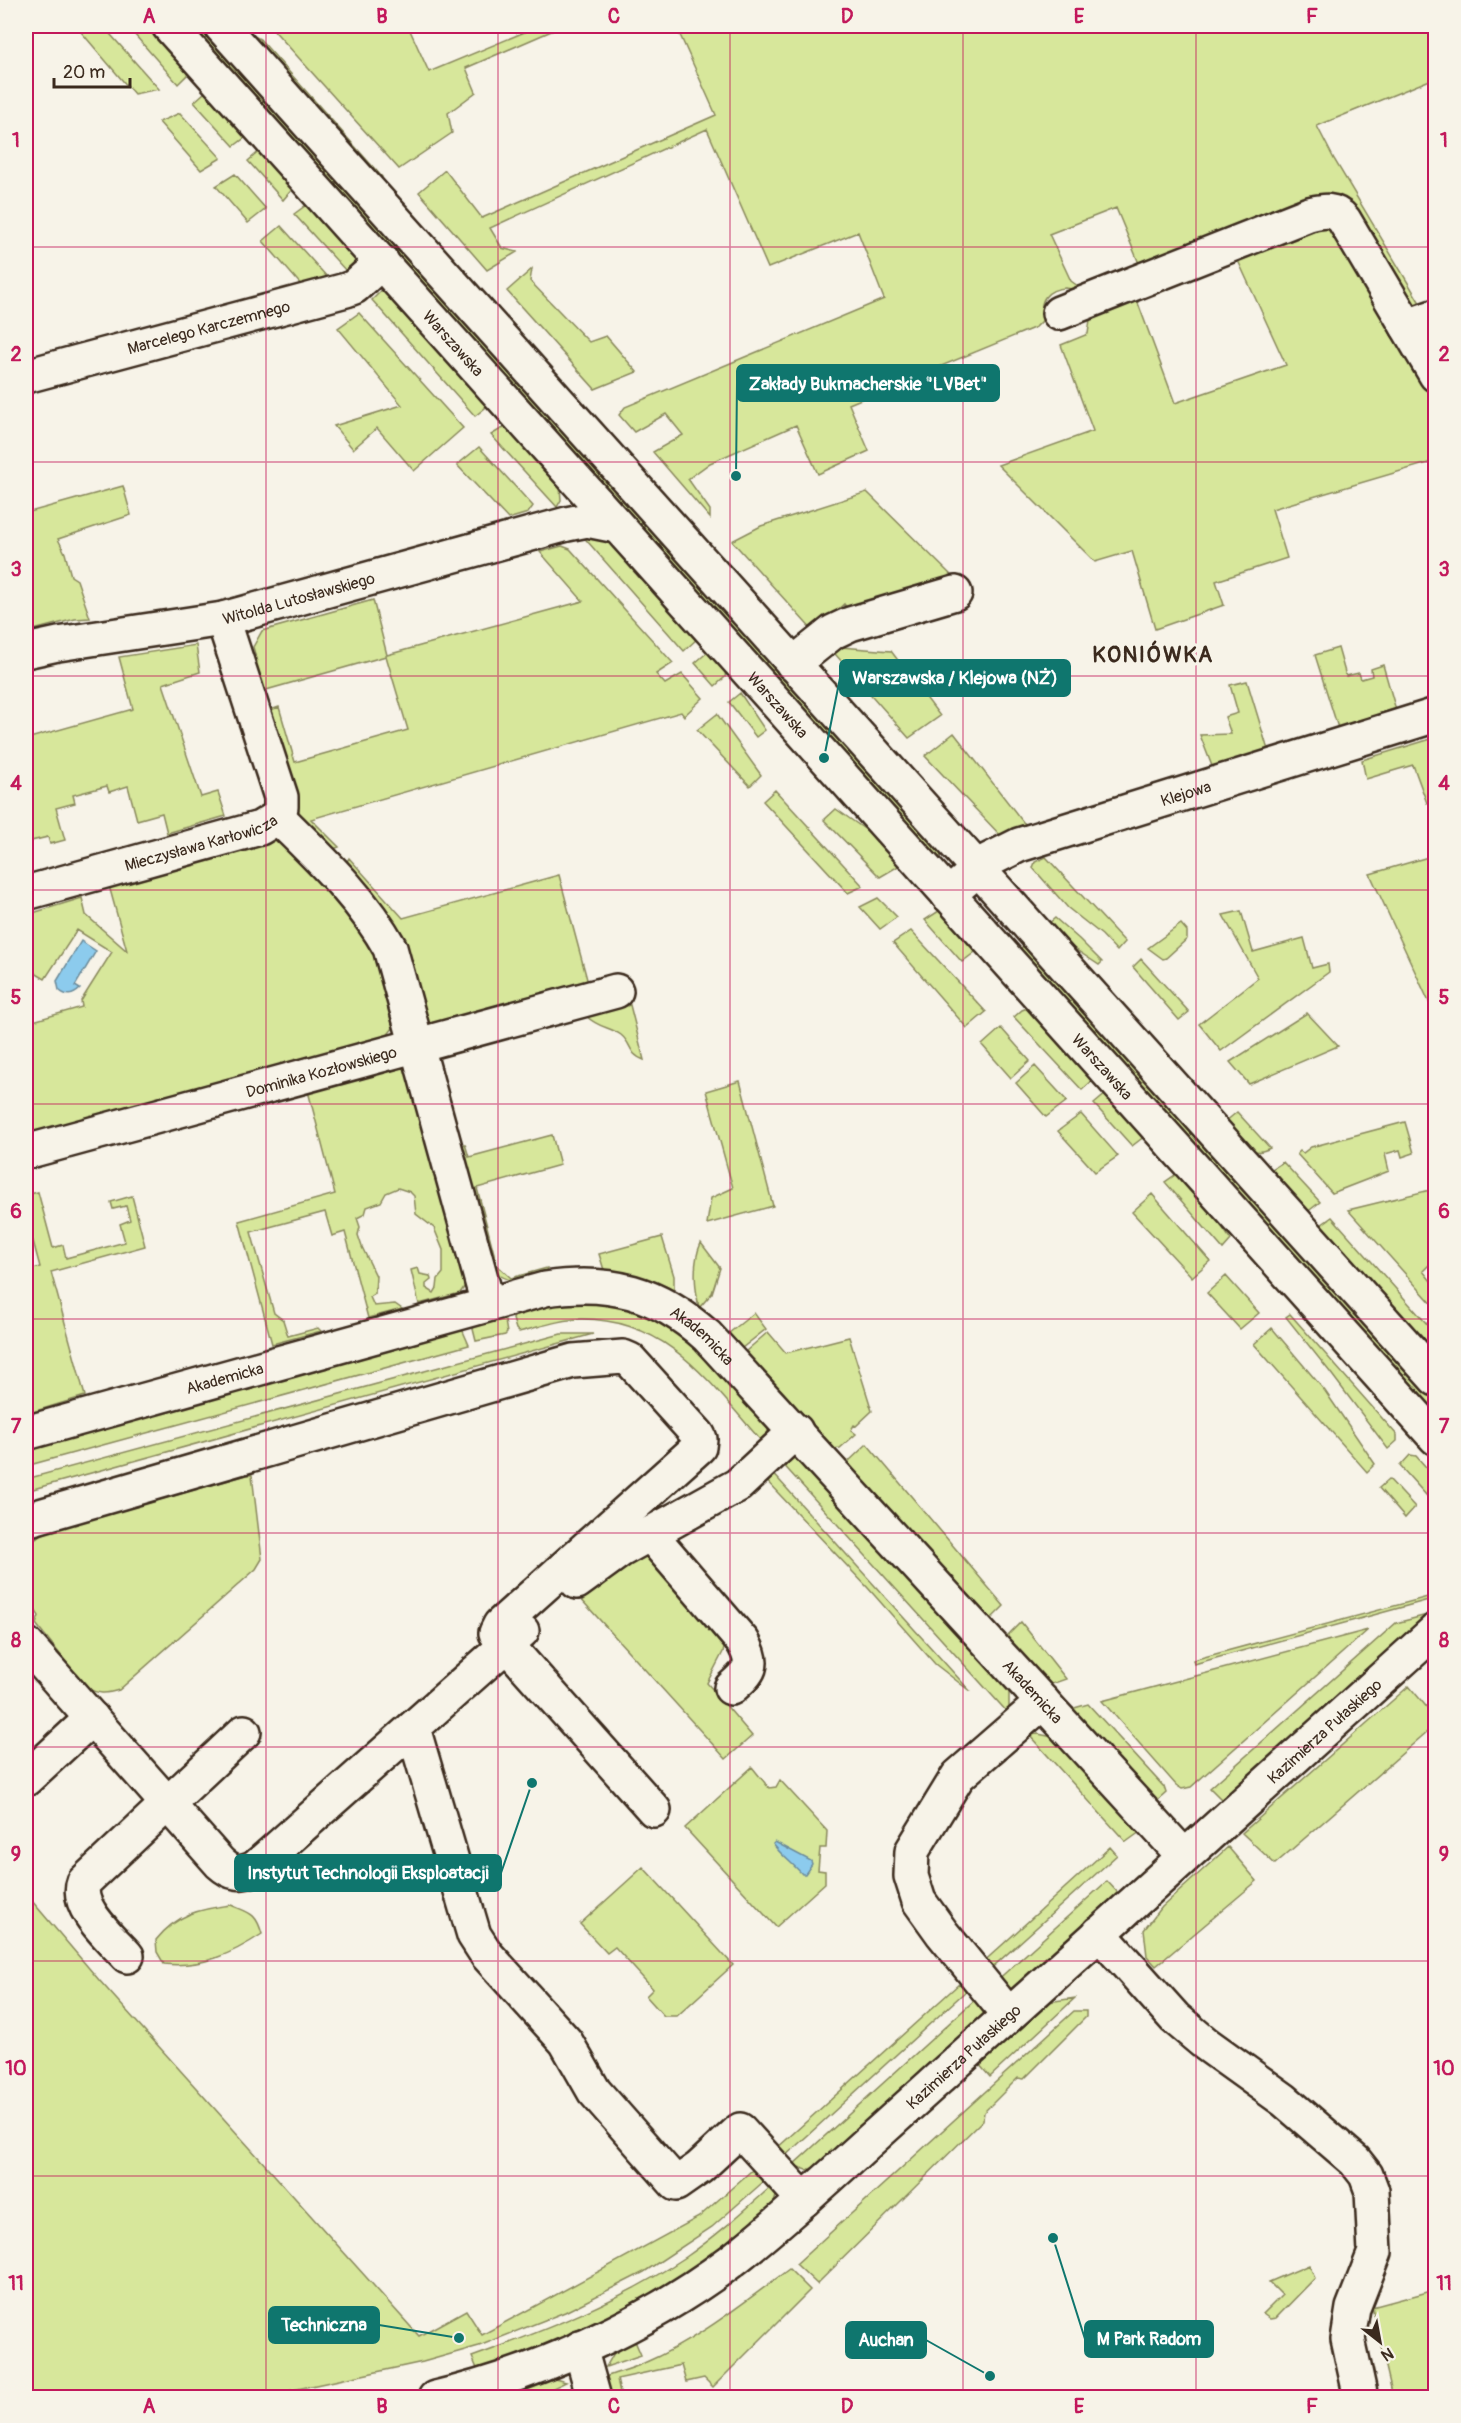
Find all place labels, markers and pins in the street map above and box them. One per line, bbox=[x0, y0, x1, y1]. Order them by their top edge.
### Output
callout: Zakłady Bukmacherskie "LVBet" bbox=[737, 365, 999, 401]
callout: Warszawska / Klejowa (NŻ) bbox=[840, 660, 1070, 696]
callout: Instytut Technologii Eksploatacji bbox=[235, 1855, 501, 1891]
callout: Techniczna bbox=[269, 2307, 379, 2343]
callout: M Park Radom bbox=[1085, 2321, 1213, 2357]
callout: Auchan bbox=[846, 2322, 926, 2358]

